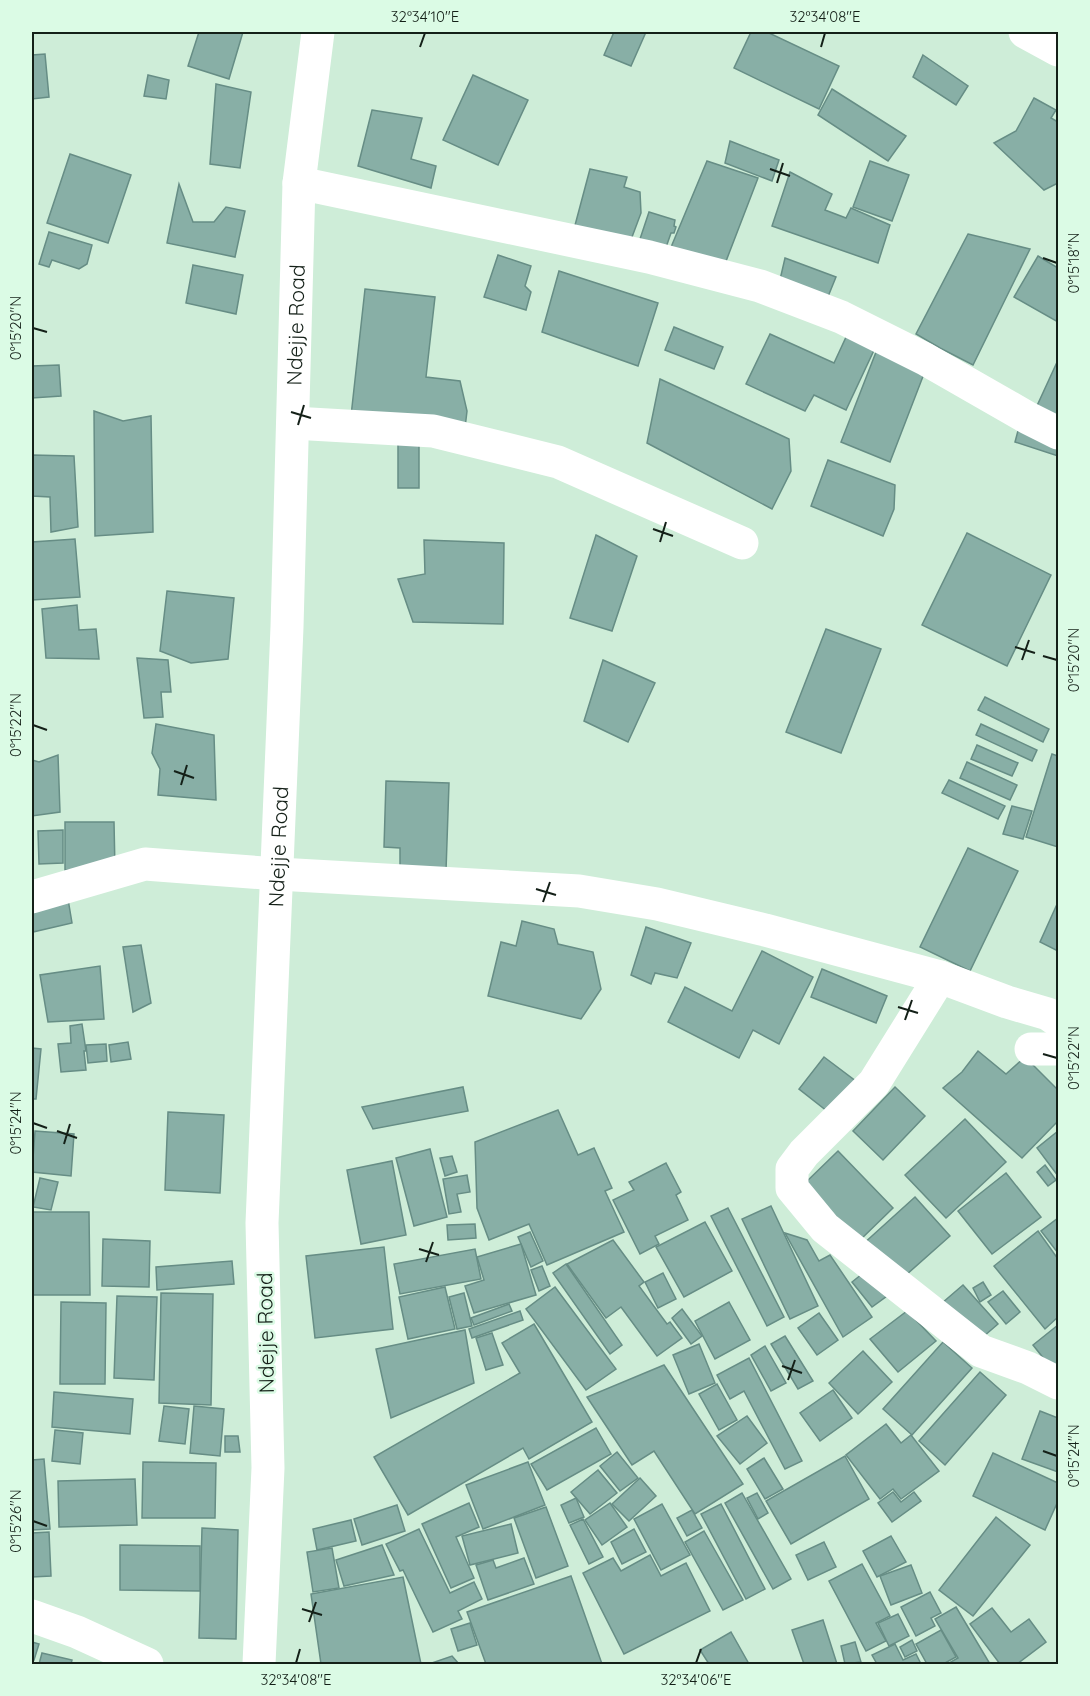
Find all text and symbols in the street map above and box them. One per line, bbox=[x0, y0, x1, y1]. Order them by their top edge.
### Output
text: 32°34'10"E bbox=[391, 7, 459, 26]
text: 32°34'08"E bbox=[789, 7, 861, 26]
text: 0°15'18"N bbox=[1064, 233, 1083, 293]
street label: Ndejje Road bbox=[281, 264, 310, 386]
text: 0°15'20"N bbox=[6, 296, 25, 360]
text: 0°15'20"N bbox=[1064, 628, 1083, 692]
text: 0°15'22"N bbox=[6, 693, 25, 757]
street label: Ndejje Road bbox=[262, 786, 293, 908]
text: 0°15'22"N bbox=[1064, 1026, 1083, 1090]
text: 0°15'24"N bbox=[6, 1091, 25, 1155]
street label: Ndejje Road bbox=[251, 1272, 279, 1394]
text: 0°15'24"N bbox=[1064, 1424, 1083, 1488]
text: 0°15'26"N bbox=[6, 1489, 25, 1553]
text: 32°34'08"E bbox=[260, 1670, 332, 1689]
text: 32°34'06"E bbox=[660, 1670, 732, 1689]

